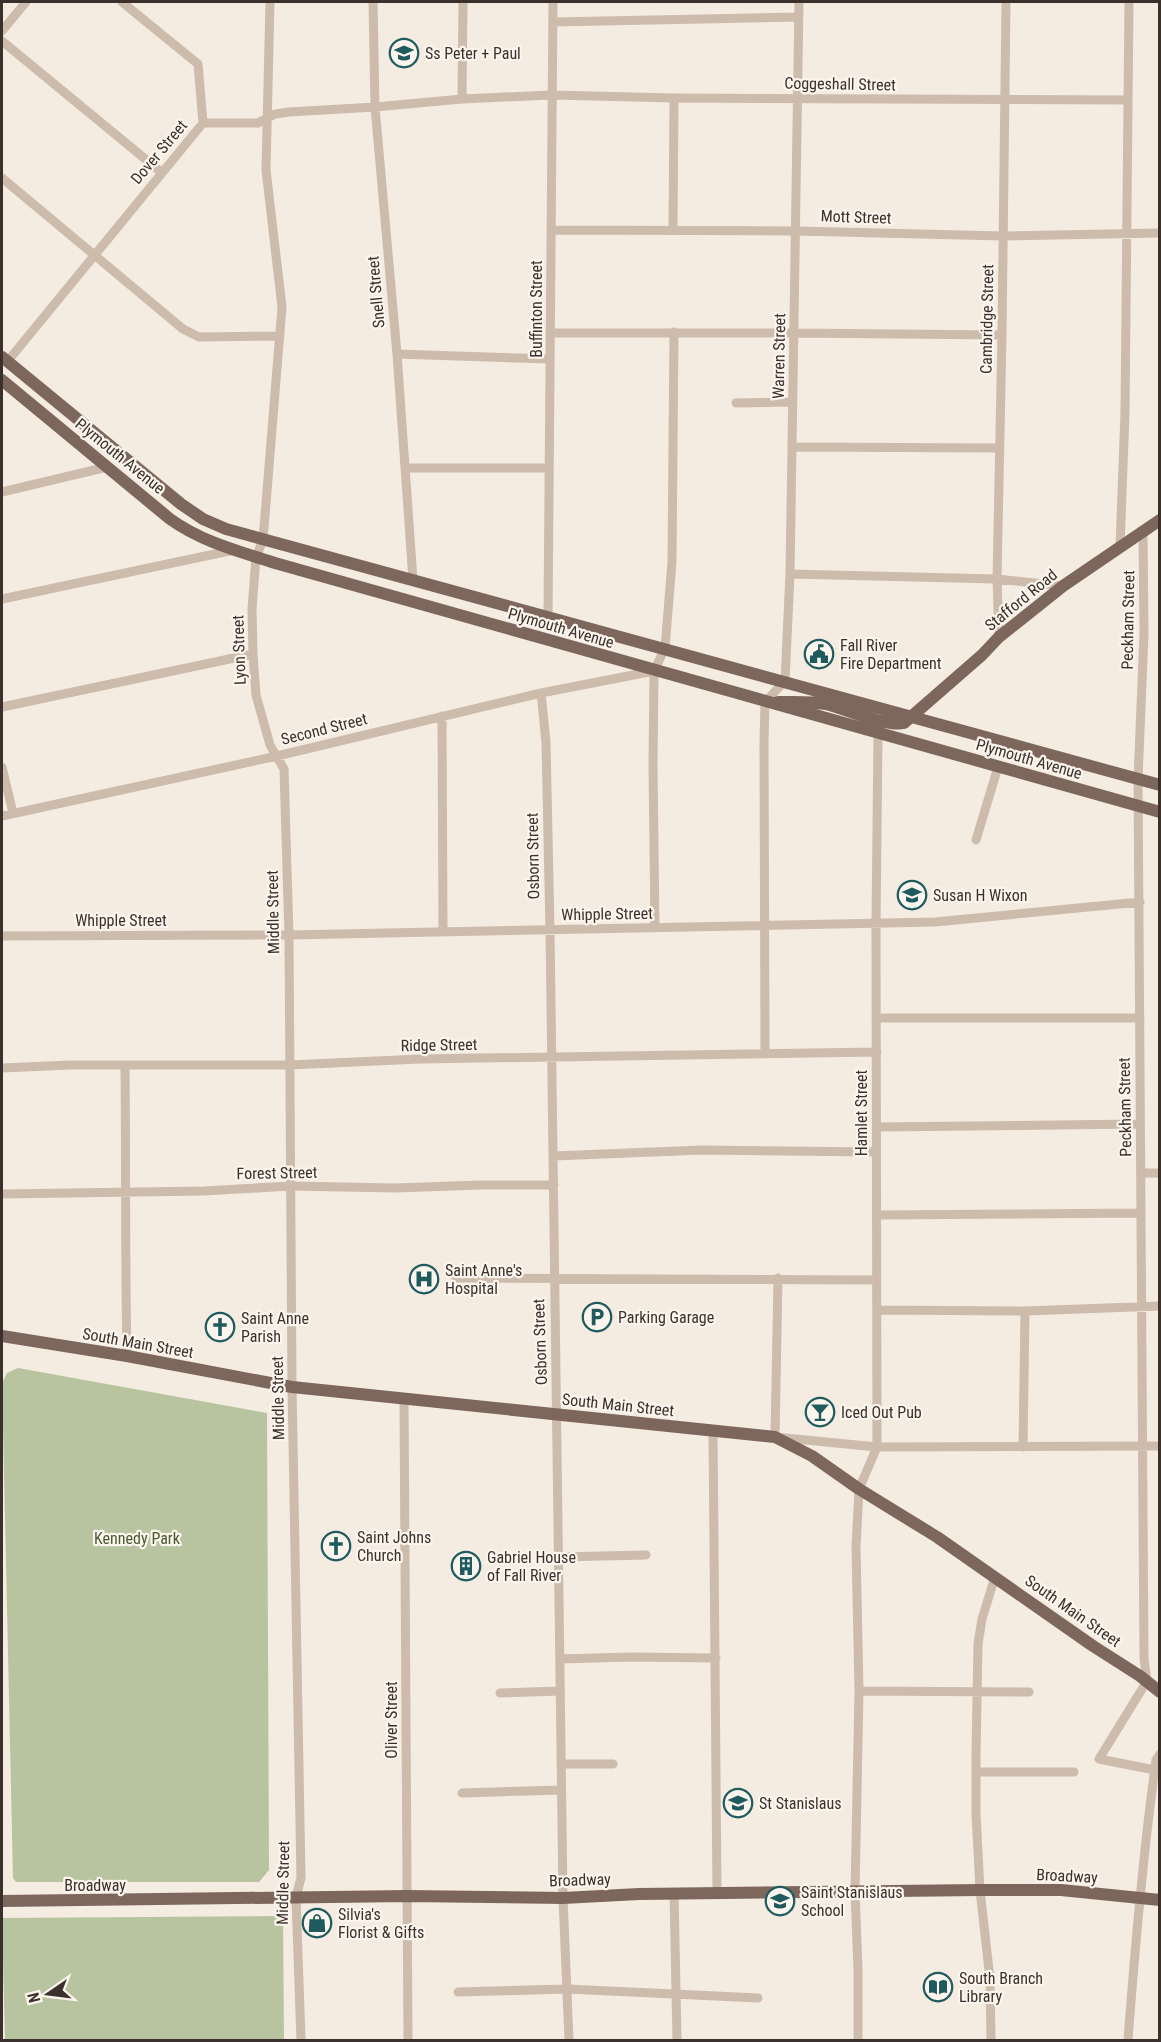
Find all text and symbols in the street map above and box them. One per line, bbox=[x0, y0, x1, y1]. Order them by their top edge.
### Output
school or university icon: Ss Peter + Paul bbox=[388, 37, 420, 69]
place label: Ss Peter + Paul bbox=[425, 44, 521, 63]
street label: Coggeshall Street bbox=[784, 74, 896, 94]
street label: Dover Street bbox=[127, 116, 191, 188]
street label: Mott Street bbox=[820, 206, 892, 228]
street label: Snell Street bbox=[363, 255, 389, 329]
street label: Buffinton Street bbox=[527, 260, 546, 358]
street label: Cambridge Street bbox=[977, 264, 997, 374]
street label: Warren Street bbox=[769, 313, 789, 399]
street label: Plymouth Avenue bbox=[72, 414, 168, 498]
street label: Stafford Road bbox=[981, 565, 1061, 635]
street label: Peckham Street bbox=[1118, 570, 1138, 670]
street label: Plymouth Avenue bbox=[506, 604, 616, 652]
street label: Lyon Street bbox=[228, 614, 250, 685]
place label: Fall River Fire Department bbox=[840, 636, 942, 673]
public building icon: Fall River Fire Department bbox=[803, 638, 835, 670]
street label: Second Street bbox=[279, 709, 369, 749]
street label: Plymouth Avenue bbox=[974, 735, 1084, 783]
street label: Osborn Street bbox=[523, 812, 543, 899]
street label: Middle Street bbox=[263, 870, 283, 954]
school or university icon: Susan H Wixon bbox=[896, 879, 928, 911]
place label: Susan H Wixon bbox=[933, 886, 1028, 905]
street label: Whipple Street bbox=[561, 904, 653, 924]
street label: Whipple Street bbox=[75, 911, 167, 930]
street label: Ridge Street bbox=[401, 1035, 478, 1055]
street label: Peckham Street bbox=[1115, 1057, 1135, 1157]
street label: Hamlet Street bbox=[852, 1069, 871, 1156]
street label: Forest Street bbox=[236, 1163, 318, 1183]
place label: Saint Anne's Hospital bbox=[445, 1261, 522, 1298]
hospital icon: Saint Anne's Hospital bbox=[408, 1263, 440, 1295]
street label: Osborn Street bbox=[529, 1298, 551, 1386]
parking icon: Parking Garage bbox=[581, 1301, 613, 1333]
place label: Parking Garage bbox=[618, 1308, 714, 1327]
place label: Saint Anne Parish bbox=[241, 1309, 309, 1346]
church icon: Saint Anne Parish bbox=[204, 1311, 236, 1343]
street label: South Main Street bbox=[81, 1324, 195, 1362]
street label: Middle Street bbox=[268, 1356, 288, 1440]
street label: South Main Street bbox=[561, 1390, 675, 1420]
bar icon: Iced Out Pub bbox=[804, 1396, 836, 1428]
place label: Iced Out Pub bbox=[841, 1403, 922, 1422]
place label: Saint Johns Church bbox=[357, 1528, 431, 1565]
park label: Kennedy Park bbox=[94, 1529, 181, 1548]
church icon: Saint Johns Church bbox=[320, 1530, 352, 1562]
place label: Gabriel House of Fall River bbox=[487, 1548, 576, 1585]
building icon: Gabriel House of Fall River bbox=[450, 1550, 482, 1582]
street label: South Main Street bbox=[1021, 1571, 1125, 1651]
street label: Oliver Street bbox=[382, 1681, 401, 1759]
school or university icon: St Stanislaus bbox=[722, 1787, 754, 1819]
place label: St Stanislaus bbox=[759, 1794, 841, 1813]
street label: Middle Street bbox=[273, 1841, 293, 1925]
street label: Broadway bbox=[1036, 1865, 1099, 1887]
street label: Broadway bbox=[549, 1869, 611, 1891]
street label: Broadway bbox=[64, 1876, 126, 1895]
place label: Saint Stanislaus School bbox=[801, 1883, 903, 1920]
school or university icon: Saint Stanislaus School bbox=[764, 1885, 796, 1917]
place label: Silvia's Florist & Gifts bbox=[338, 1905, 424, 1942]
shop icon: Silvia's Florist & Gifts bbox=[301, 1907, 333, 1939]
north arrow bbox=[18, 1964, 78, 2024]
place label: South Branch Library bbox=[959, 1969, 1043, 2006]
library icon: South Branch Library bbox=[922, 1971, 954, 2003]
text: N bbox=[24, 1990, 44, 2005]

